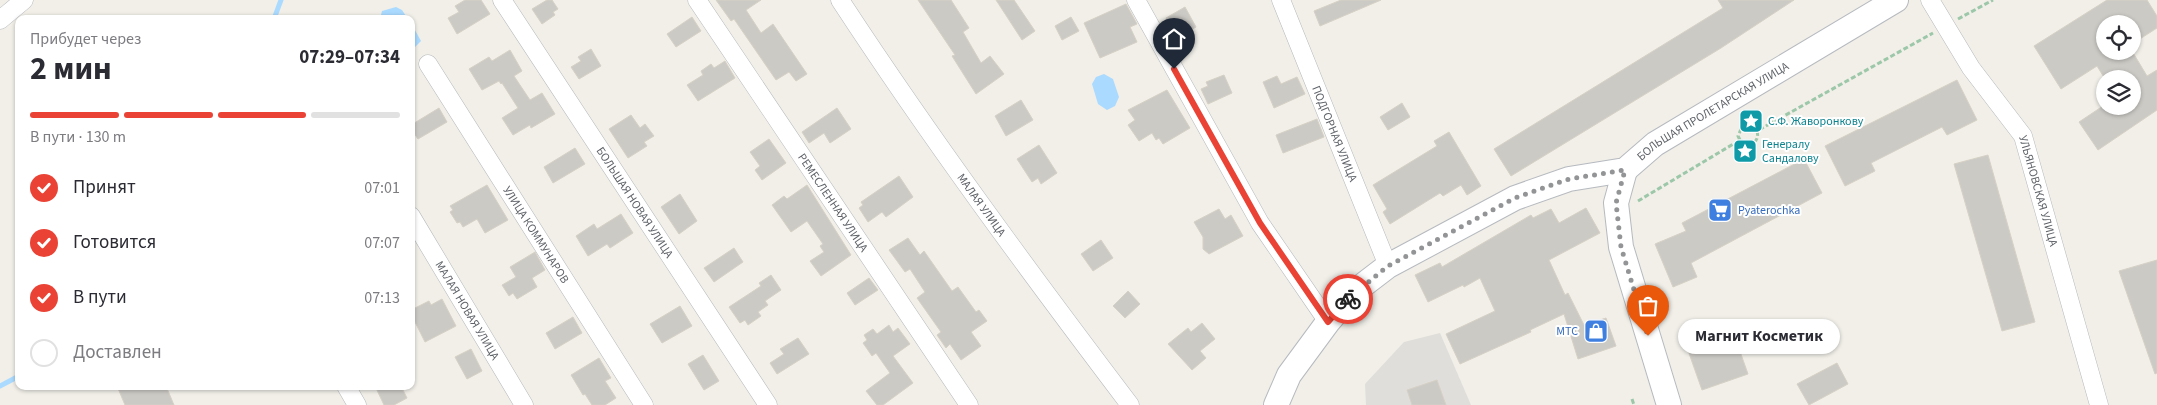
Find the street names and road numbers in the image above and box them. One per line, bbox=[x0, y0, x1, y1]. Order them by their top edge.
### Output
street label: БОЛЬШАЯ ПРОЛЕТАРСКАЯ УЛИЦА bbox=[1633, 58, 1792, 165]
street label: ПОДГОРНАЯ УЛИЦА bbox=[1307, 83, 1361, 185]
street label: УЛЬЯНОВСКАЯ УЛИЦА bbox=[2014, 134, 2062, 249]
street label: БОЛЬШАЯ НОВАЯ УЛИЦА bbox=[592, 144, 677, 262]
street label: РЕМЕСЛЕННАЯ УЛИЦА bbox=[793, 150, 872, 256]
street label: МАЛАЯ УЛИЦА bbox=[953, 170, 1010, 241]
street label: УЛИЦА КОММУНАРОВ bbox=[498, 183, 573, 287]
street label: МАЛАЯ НОВАЯ УЛИЦА bbox=[431, 258, 503, 364]

